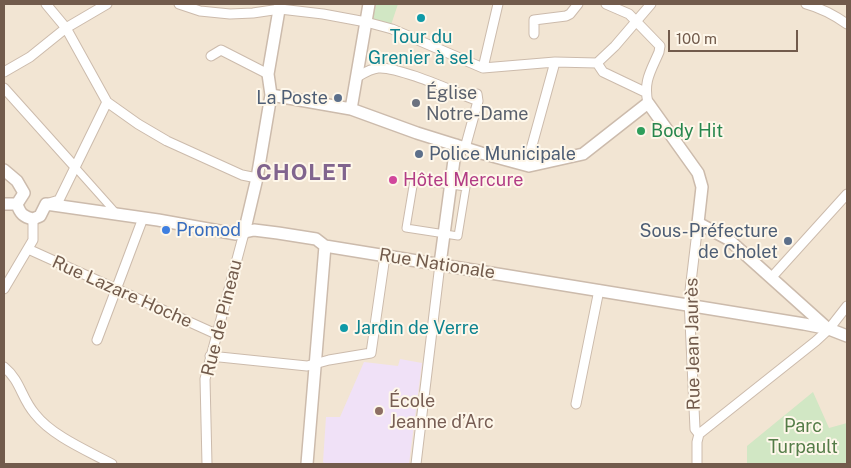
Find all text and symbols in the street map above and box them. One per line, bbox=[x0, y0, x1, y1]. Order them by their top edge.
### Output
marker: Tour du Grenier à sel bbox=[415, 12, 427, 24]
scale bar bbox=[671, 20, 801, 52]
place label: Tour du Grenier à sel bbox=[368, 26, 474, 68]
text: 100 m bbox=[676, 30, 717, 47]
place label: Église Notre-Dame bbox=[426, 82, 528, 125]
place label: La Poste bbox=[256, 87, 328, 109]
marker: La Poste bbox=[332, 92, 344, 104]
marker: Église Notre-Dame bbox=[410, 97, 422, 109]
place label: Body Hit bbox=[651, 120, 723, 142]
marker: Body Hit bbox=[635, 125, 647, 137]
place label: Police Municipale bbox=[429, 143, 576, 165]
marker: Police Municipale bbox=[413, 148, 425, 160]
district label: CHOLET bbox=[255, 160, 353, 186]
place label: Hôtel Mercure bbox=[403, 169, 524, 191]
marker: Hôtel Mercure bbox=[387, 174, 399, 186]
place label: Promod bbox=[176, 219, 241, 241]
place label: Sous-Préfecture de Cholet bbox=[639, 220, 778, 262]
marker: Promod bbox=[160, 224, 172, 236]
marker: Sous-Préfecture de Cholet bbox=[782, 235, 794, 247]
street label: Rue Nationale bbox=[377, 244, 497, 284]
street label: Rue Lazare Hoche bbox=[48, 251, 196, 333]
street label: Rue de Pineau bbox=[197, 258, 247, 378]
street label: Rue Jean Jaurès bbox=[681, 278, 705, 410]
place label: Jardin de Verre bbox=[354, 317, 479, 339]
marker: Jardin de Verre bbox=[338, 322, 350, 334]
place label: École Jeanne d’Arc bbox=[389, 390, 494, 432]
marker: École Jeanne d’Arc bbox=[373, 405, 385, 417]
park label: Parc Turpault bbox=[768, 415, 838, 458]

